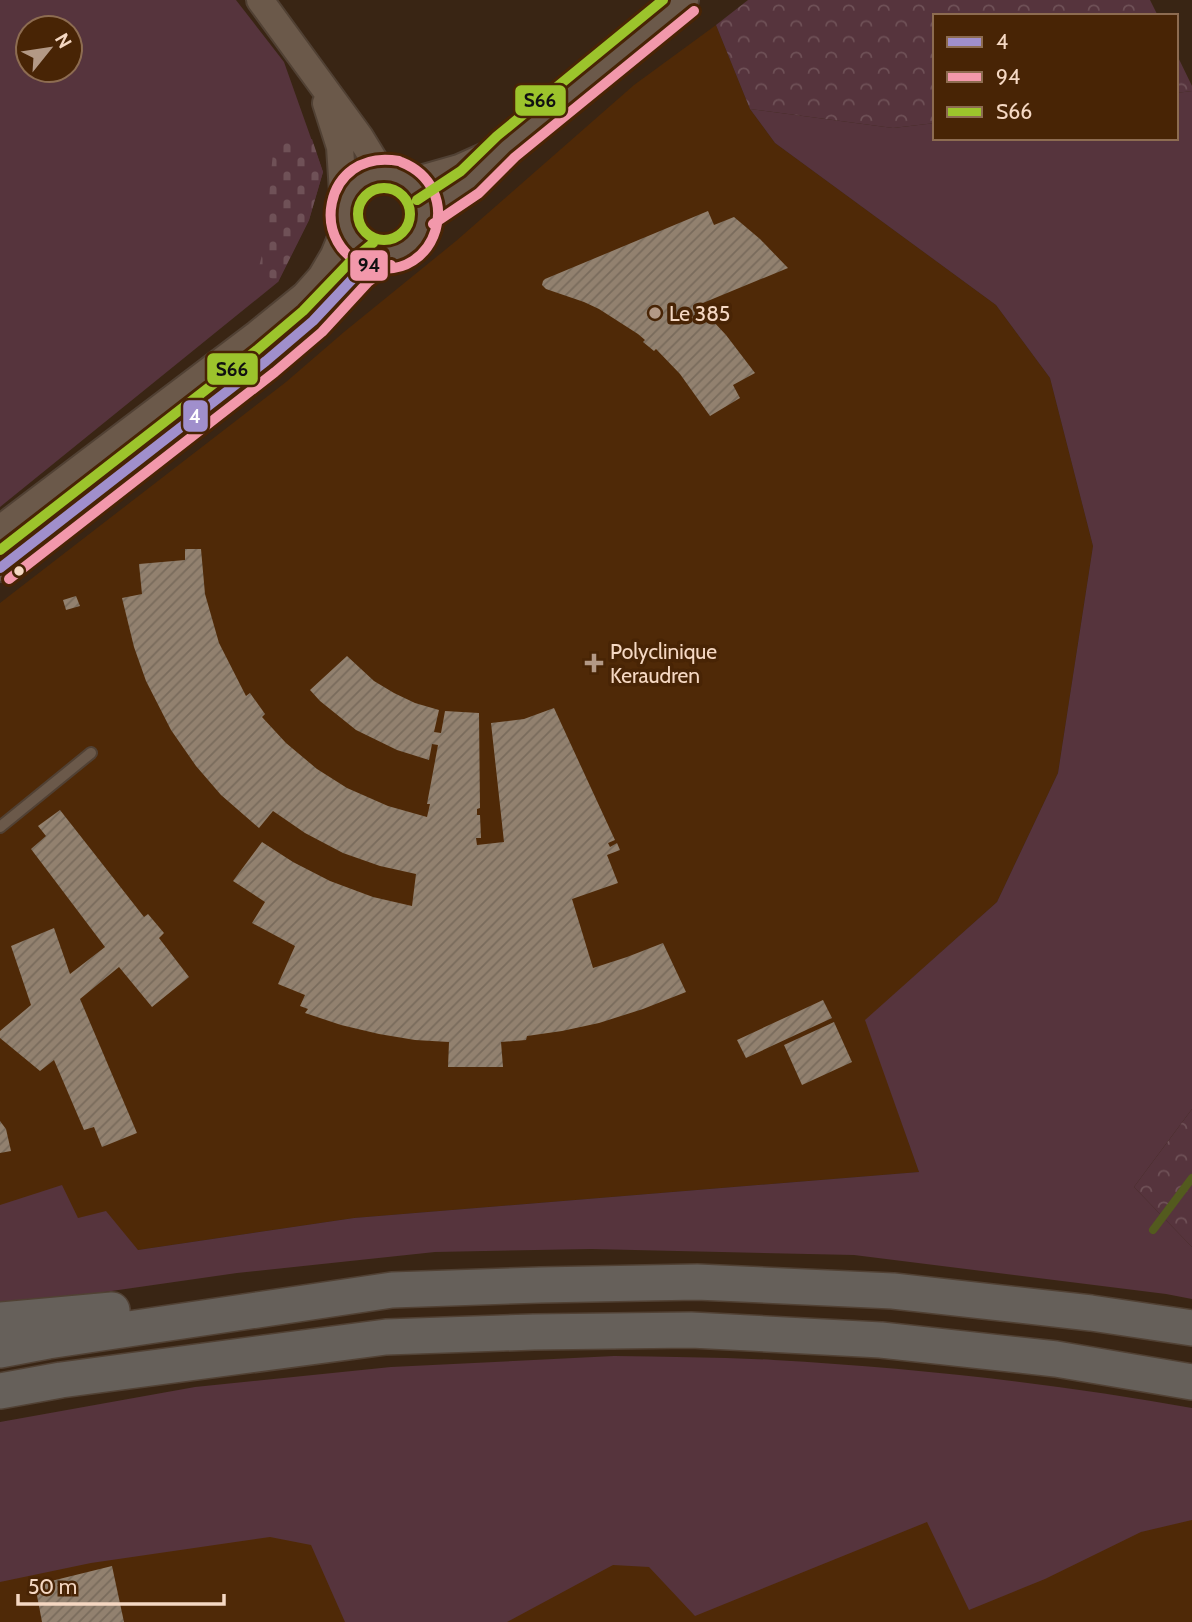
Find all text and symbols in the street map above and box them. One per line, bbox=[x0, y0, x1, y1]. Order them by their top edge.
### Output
north arrow bbox=[14, 14, 84, 84]
legend bbox=[933, 14, 1178, 140]
text: N bbox=[50, 29, 77, 52]
text: 4 bbox=[996, 29, 1008, 54]
text: 94 bbox=[996, 64, 1020, 89]
line badge: S66 bbox=[514, 84, 567, 117]
text: S66 bbox=[524, 89, 556, 112]
text: S66 bbox=[996, 99, 1032, 124]
line badge: 94 bbox=[349, 249, 389, 282]
text: 94 bbox=[358, 254, 380, 277]
place label: Le 385 bbox=[669, 301, 730, 326]
marker: Le 385 bbox=[647, 305, 663, 321]
line badge: S66 bbox=[206, 352, 259, 386]
text: S66 bbox=[216, 358, 248, 381]
line badge: 4 bbox=[182, 399, 209, 433]
text: 4 bbox=[189, 405, 201, 428]
unlabelled marker bbox=[12, 564, 26, 578]
place label: Polyclinique Keraudren bbox=[610, 639, 717, 688]
marker: Polyclinique Keraudren bbox=[584, 653, 604, 673]
scale bar bbox=[18, 1562, 224, 1606]
text: 50 m bbox=[28, 1574, 77, 1599]

